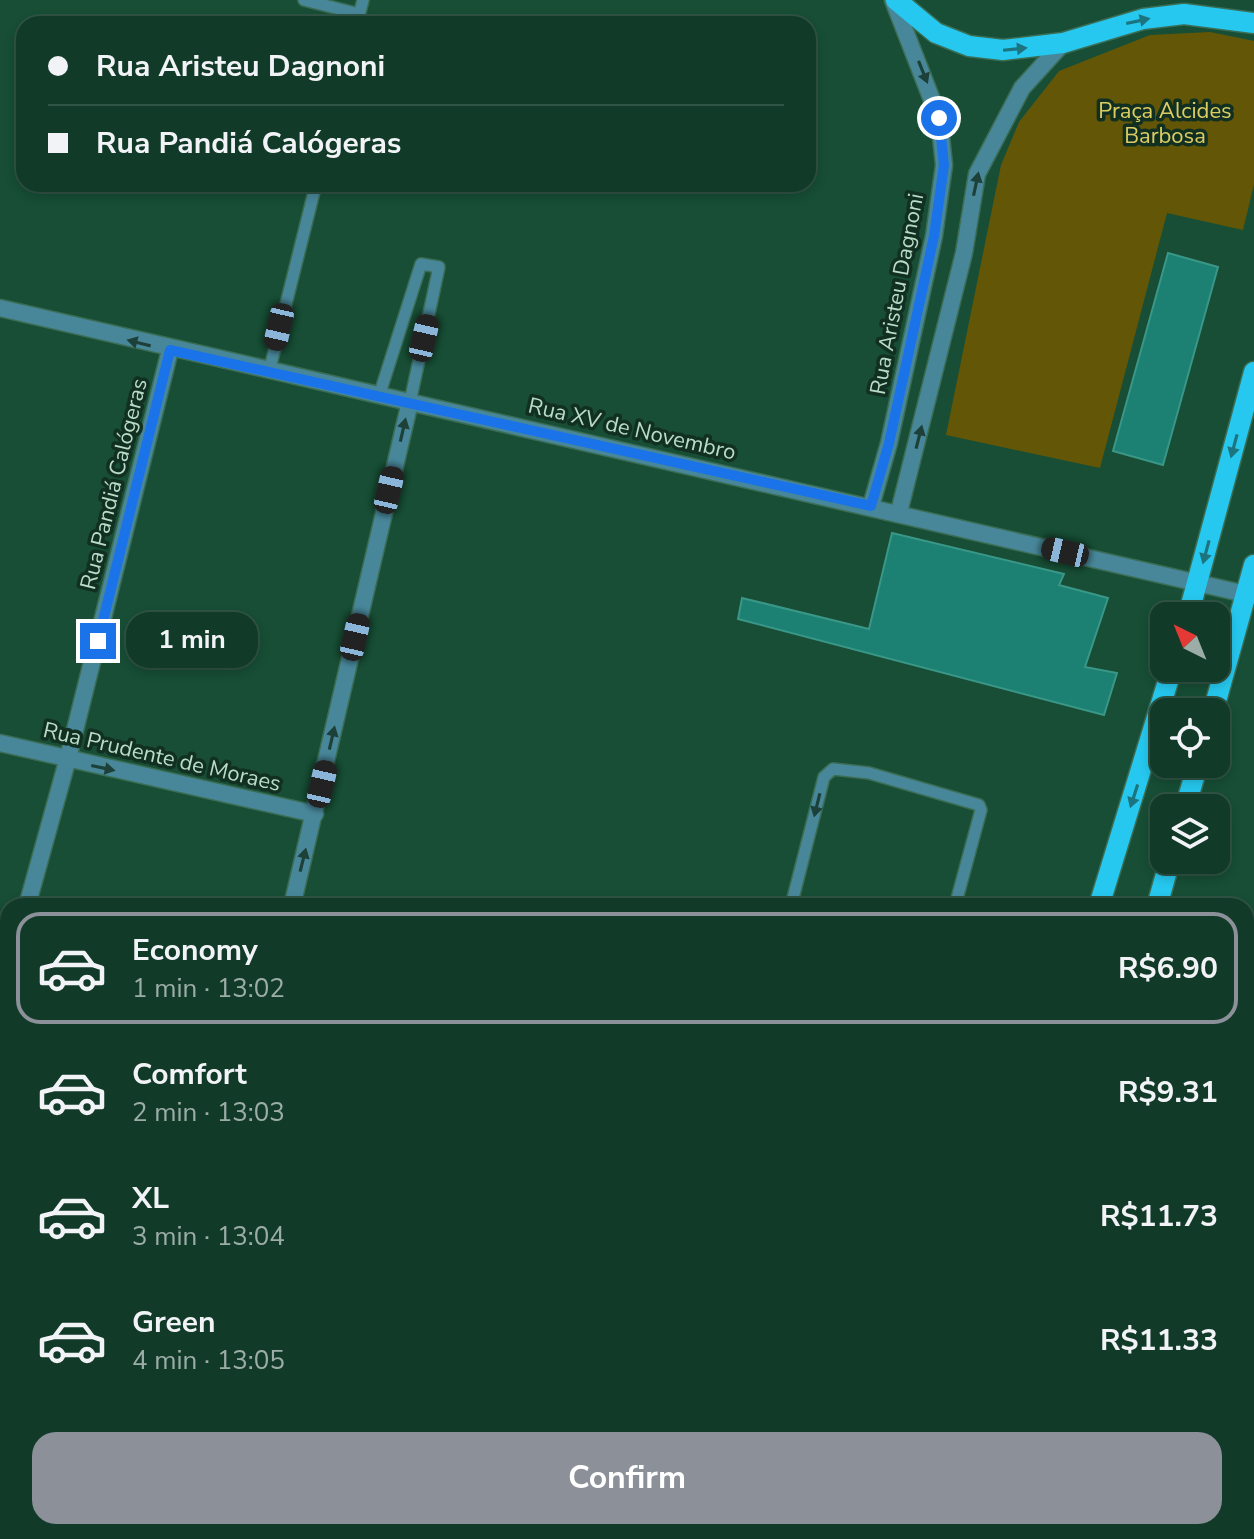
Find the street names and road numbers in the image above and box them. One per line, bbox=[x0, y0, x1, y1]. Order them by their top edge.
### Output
street label: Rua Aristeu Dagnoni bbox=[863, 191, 931, 397]
street label: Rua Pandiá Calógeras bbox=[73, 375, 155, 593]
street label: Rua XV de Novembro bbox=[525, 391, 739, 467]
street label: Rua Prudente de Moraes bbox=[40, 715, 284, 799]

